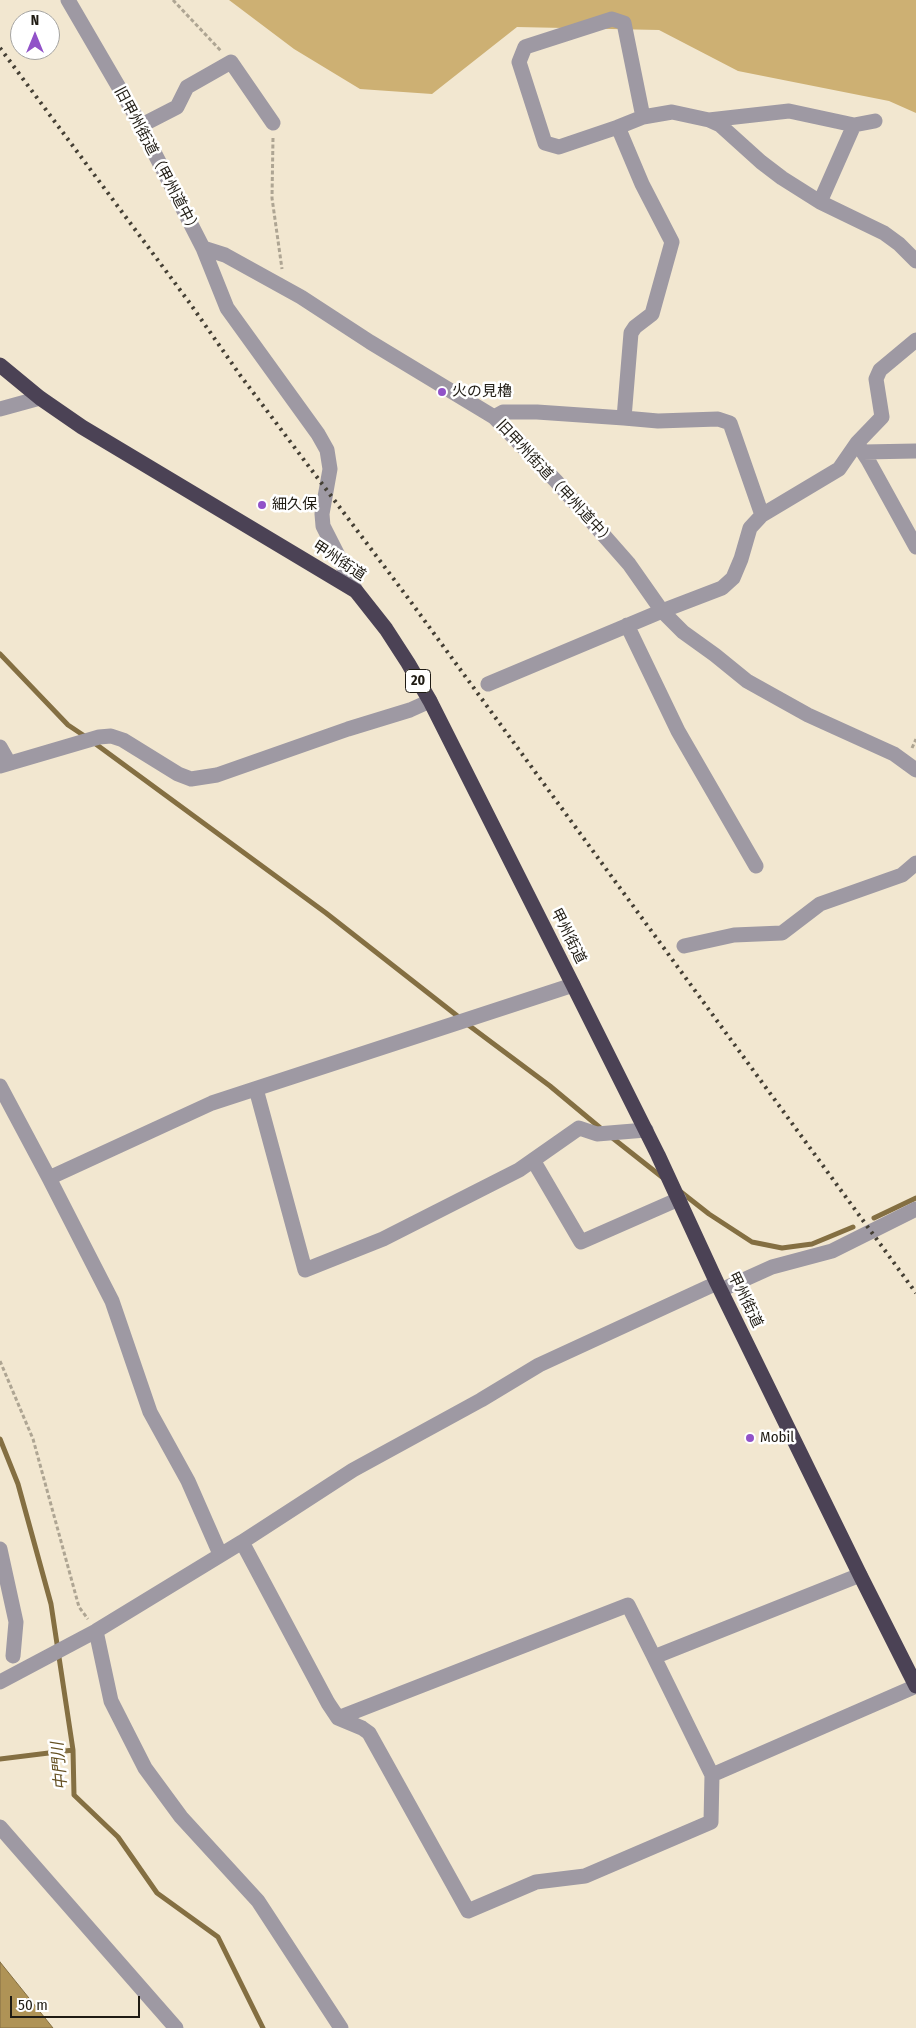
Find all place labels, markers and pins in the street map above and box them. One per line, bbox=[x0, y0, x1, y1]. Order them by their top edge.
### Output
place label: 火の見櫓 bbox=[452, 383, 512, 401]
marker: 火の見櫓 bbox=[436, 386, 448, 398]
place label: 細久保 bbox=[272, 496, 317, 514]
marker: 細久保 bbox=[256, 499, 268, 511]
place label: Mobil bbox=[760, 1429, 794, 1447]
marker: Mobil bbox=[744, 1432, 756, 1444]

